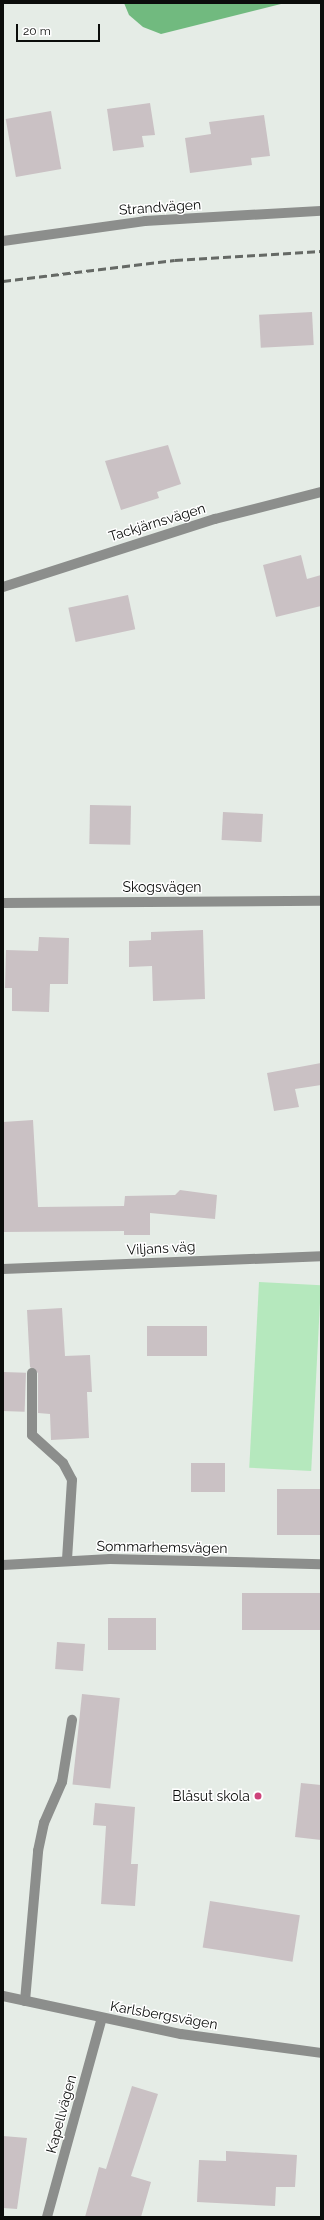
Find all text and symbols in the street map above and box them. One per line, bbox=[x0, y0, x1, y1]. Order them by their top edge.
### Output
scale bar bbox=[18, 16, 102, 42]
text: 20 m bbox=[23, 24, 51, 38]
street label: Strandvägen bbox=[118, 196, 202, 218]
street label: Tackjärnsvägen bbox=[107, 499, 207, 545]
street label: Skogsvägen bbox=[122, 879, 202, 895]
street label: Viljans väg bbox=[126, 1238, 196, 1258]
street label: Sommarhemsvägen bbox=[96, 1537, 228, 1557]
place label: Blåsut skola bbox=[172, 1788, 250, 1804]
marker: Blåsut skola bbox=[253, 1791, 263, 1801]
street label: Karlsbergsvägen bbox=[109, 1997, 219, 2033]
street label: Kapellvägen bbox=[42, 2073, 80, 2155]

